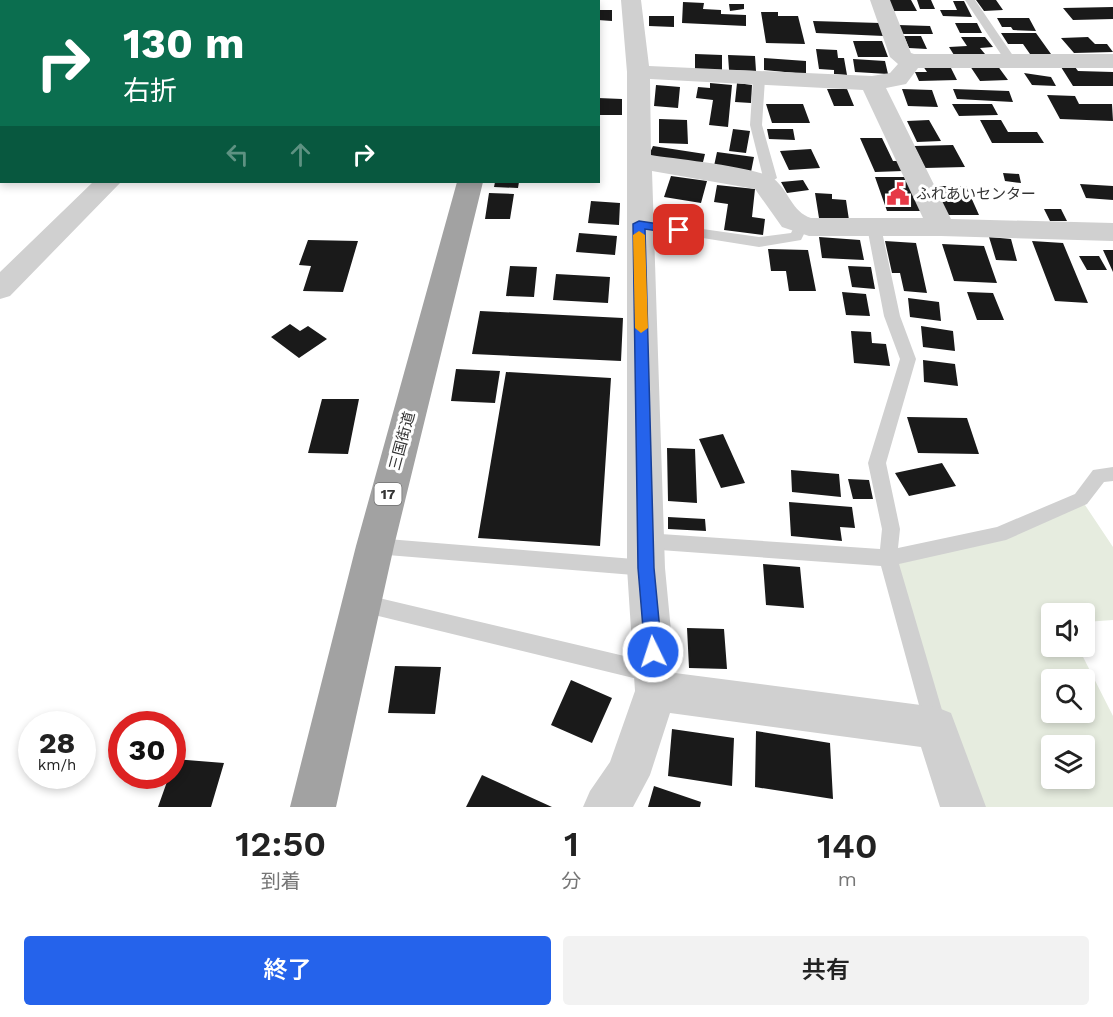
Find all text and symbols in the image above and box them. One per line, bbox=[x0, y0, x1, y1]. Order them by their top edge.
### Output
text: 130 m bbox=[123, 19, 245, 68]
icon: right bbox=[24, 24, 102, 102]
text: 右折 bbox=[123, 75, 177, 107]
icon: left bbox=[221, 138, 254, 171]
icon: ahead bbox=[284, 138, 317, 171]
icon: right bbox=[347, 138, 380, 171]
public building icon: ふれあいセンター bbox=[885, 181, 911, 207]
place label: ふれあいセンター bbox=[916, 185, 1036, 203]
pin bbox=[653, 204, 704, 255]
icon: arrive bbox=[662, 213, 695, 246]
street label: 三国街道 bbox=[386, 410, 418, 472]
road number: 17 bbox=[374, 483, 402, 505]
map controls bbox=[1041, 603, 1095, 789]
button: sound bbox=[1041, 603, 1095, 657]
position arrow bbox=[621, 620, 685, 684]
button: search bbox=[1041, 669, 1095, 723]
speed limit sign: 30 bbox=[108, 711, 186, 789]
text: 28 bbox=[39, 725, 75, 760]
button: layers bbox=[1041, 735, 1095, 789]
text: km/h bbox=[38, 756, 76, 774]
text: 12:50 bbox=[235, 823, 326, 865]
text: 1 bbox=[564, 823, 579, 865]
text: 140 bbox=[817, 825, 878, 867]
text: m bbox=[838, 867, 857, 891]
text: 到着 bbox=[261, 869, 301, 893]
text: 分 bbox=[562, 869, 582, 893]
button: 終了 bbox=[24, 936, 551, 1005]
button: 共有 bbox=[563, 936, 1089, 1005]

